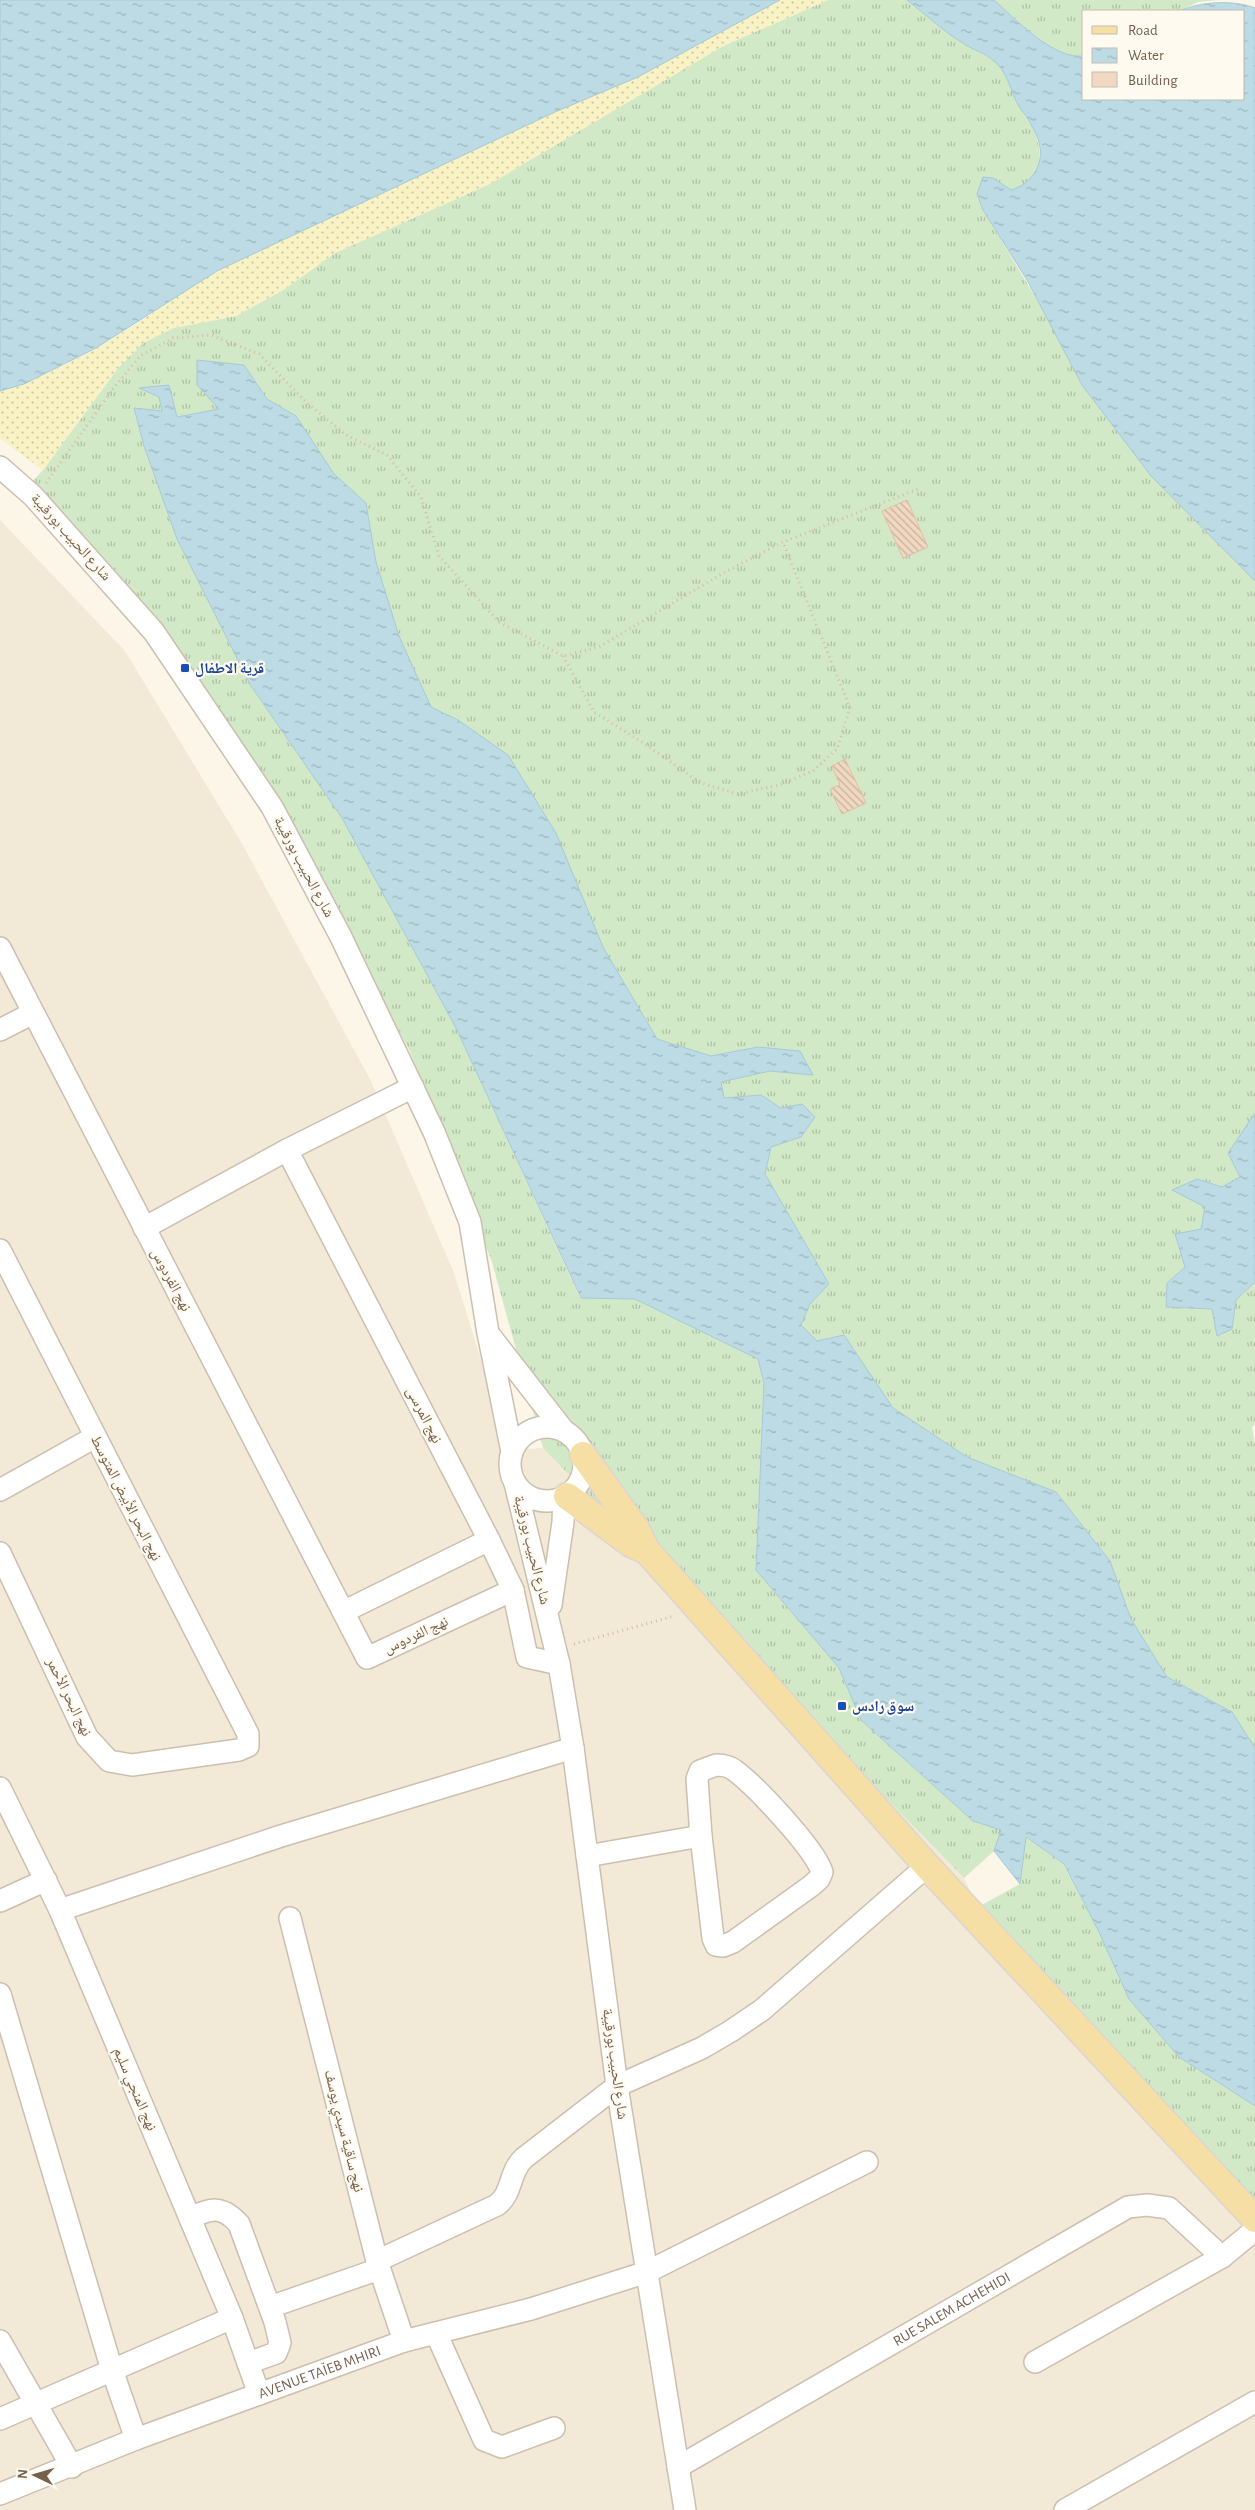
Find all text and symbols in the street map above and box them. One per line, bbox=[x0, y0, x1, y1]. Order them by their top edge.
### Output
legend bbox=[1082, 10, 1245, 100]
text: Road bbox=[1128, 23, 1158, 38]
text: Water bbox=[1128, 48, 1164, 63]
text: Building bbox=[1128, 73, 1178, 88]
street label: شارع الحبيب بورقيبة bbox=[26, 490, 114, 585]
place label: قرية الاطفال bbox=[195, 661, 264, 677]
marker: قرية الاطفال bbox=[179, 662, 191, 674]
street label: شارع الحبيب بورقيبة bbox=[269, 814, 337, 921]
street label: نهج الفردوس bbox=[146, 1246, 194, 1315]
street label: نهج المرسى bbox=[402, 1384, 445, 1447]
street label: نهج البحر الأبيض المتوسط bbox=[86, 1433, 164, 1564]
street label: شارع الحبيب بورقيبة bbox=[509, 1494, 553, 1607]
street label: نهج الفردوس bbox=[381, 1614, 451, 1658]
street label: نهج البحر الأحمر bbox=[41, 1655, 94, 1739]
place label: سوق رادس bbox=[852, 1699, 914, 1715]
marker: سوق رادس bbox=[836, 1700, 848, 1712]
street label: شارع الحبيب بورقيبة bbox=[598, 2007, 630, 2121]
street label: نهج المنجي سليم bbox=[107, 2045, 159, 2135]
street label: نهج ساقية سيدي يوسف bbox=[318, 2068, 366, 2195]
street label: RUE SALEM ACHEHIDI bbox=[890, 2269, 1013, 2349]
street label: AVENUE TAÏEB MHIRI bbox=[256, 2343, 383, 2401]
north arrow bbox=[10, 2450, 60, 2500]
text: N bbox=[16, 2468, 30, 2479]

